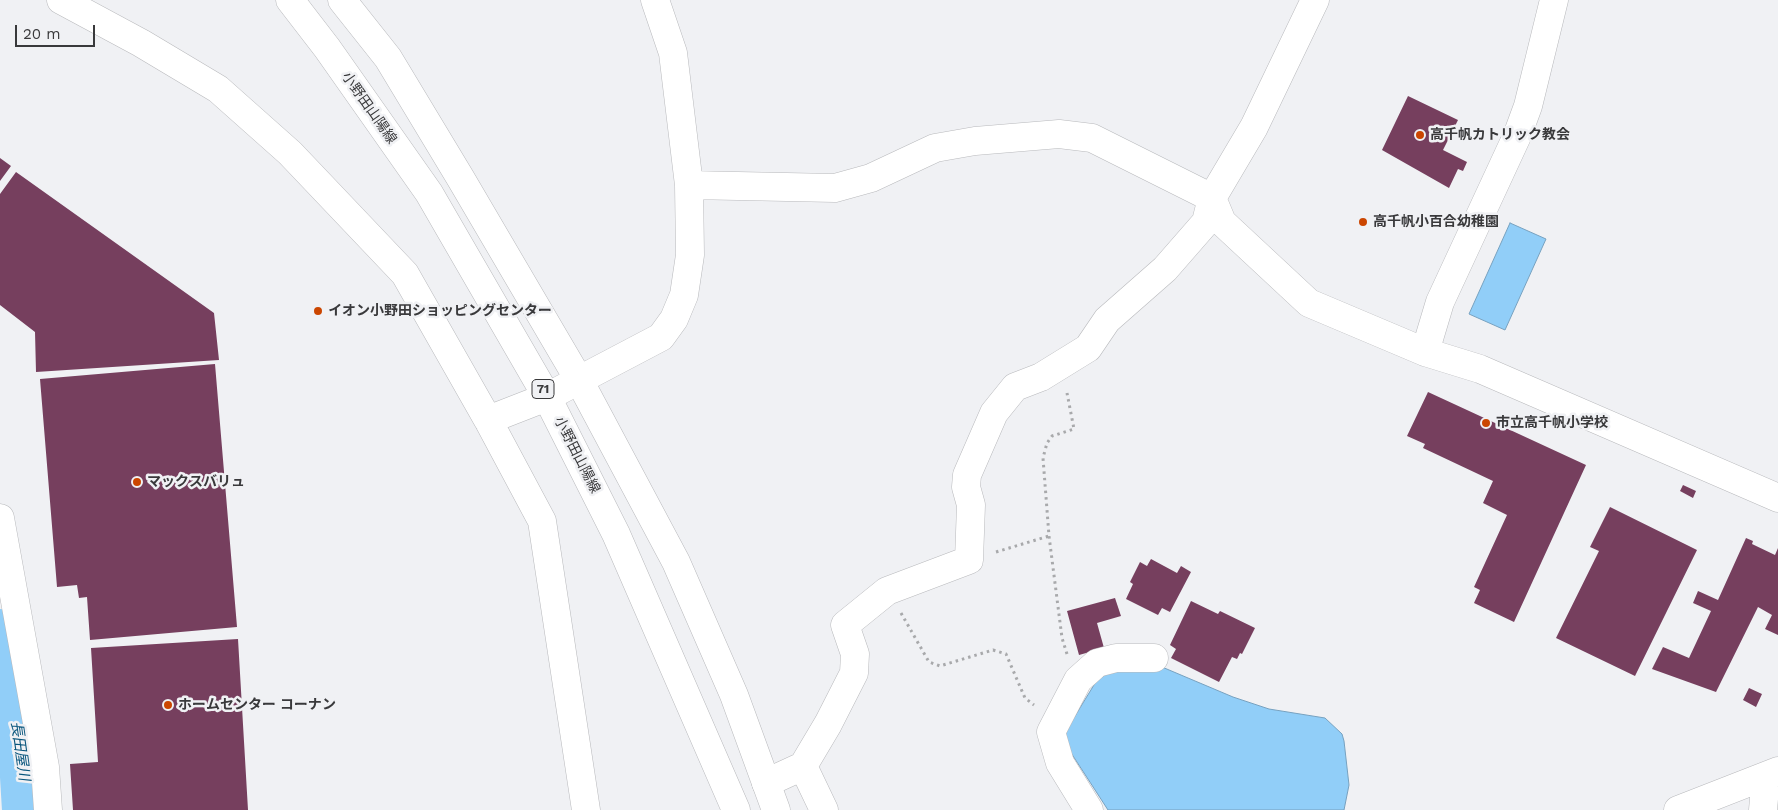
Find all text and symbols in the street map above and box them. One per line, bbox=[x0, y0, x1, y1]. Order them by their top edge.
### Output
scale bar bbox=[18, 15, 98, 47]
text: 20 m bbox=[23, 25, 61, 43]
street label: 小野田山陽線 bbox=[338, 69, 400, 147]
place label: 高千帆カトリック教会 bbox=[1430, 127, 1570, 143]
marker: 高千帆カトリック教会 bbox=[1414, 129, 1426, 141]
place label: 高千帆小百合幼稚園 bbox=[1373, 214, 1499, 230]
marker: 高千帆小百合幼稚園 bbox=[1357, 216, 1369, 228]
place label: イオン小野田ショッピングセンター bbox=[328, 303, 552, 319]
marker: イオン小野田ショッピングセンター bbox=[312, 305, 324, 317]
road number: 71 bbox=[532, 379, 554, 398]
street label: 小野田山陽線 bbox=[550, 414, 604, 496]
place label: 市立高千帆小学校 bbox=[1496, 415, 1608, 431]
marker: 市立高千帆小学校 bbox=[1480, 417, 1492, 429]
place label: マックスバリュ bbox=[147, 474, 245, 490]
marker: マックスバリュ bbox=[131, 476, 143, 488]
place label: ホームセンター コーナン bbox=[178, 697, 336, 713]
marker: ホームセンター コーナン bbox=[162, 699, 174, 711]
water label: 長田屋川 bbox=[7, 720, 33, 782]

